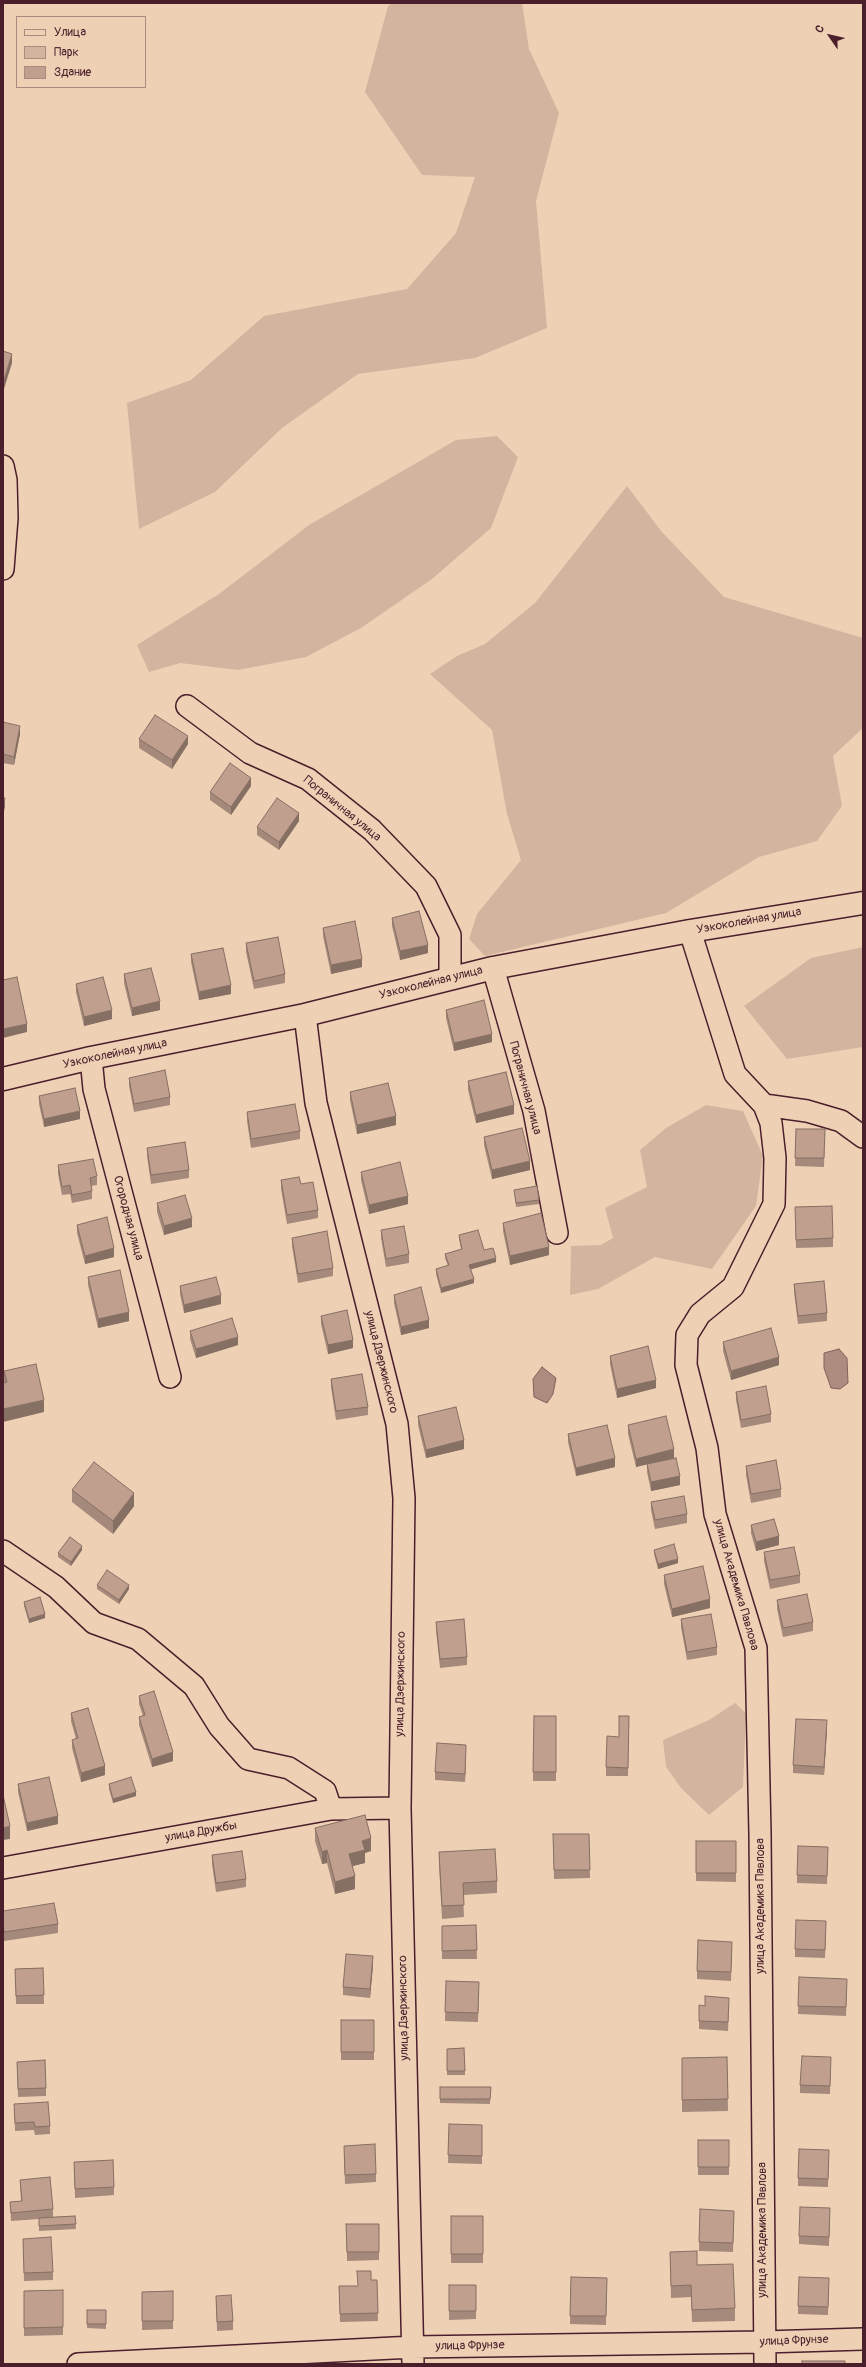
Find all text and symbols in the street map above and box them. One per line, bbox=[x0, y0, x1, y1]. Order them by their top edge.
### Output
legend bbox=[16, 16, 146, 88]
north arrow bbox=[810, 16, 850, 56]
text: С bbox=[812, 23, 827, 35]
text: Улица bbox=[54, 25, 86, 40]
text: Парк bbox=[54, 45, 79, 60]
text: Здание bbox=[54, 65, 91, 80]
street label: Пограничная улица bbox=[300, 773, 384, 845]
street label: Узкоколейная улица bbox=[696, 905, 802, 937]
street label: Узкоколейная улица bbox=[378, 963, 484, 1003]
street label: Узкоколейная улица bbox=[62, 1036, 168, 1072]
street label: Пограничная улица bbox=[506, 1040, 544, 1136]
street label: Огородная улица bbox=[110, 1174, 146, 1262]
street label: улица Дзержинского bbox=[361, 1309, 401, 1415]
street label: улица Академика Павлова bbox=[710, 1518, 762, 1652]
street label: улица Дзержинского bbox=[393, 1631, 409, 1737]
street label: улица Дружбы bbox=[164, 1819, 238, 1845]
street label: улица Академика Павлова bbox=[754, 1838, 768, 1974]
street label: улица Дзержинского bbox=[396, 1955, 412, 2061]
street label: улица Академика Павлова bbox=[756, 2162, 770, 2298]
street label: улица Фрунзе bbox=[759, 2333, 829, 2349]
street label: улица Фрунзе bbox=[435, 2338, 505, 2354]

